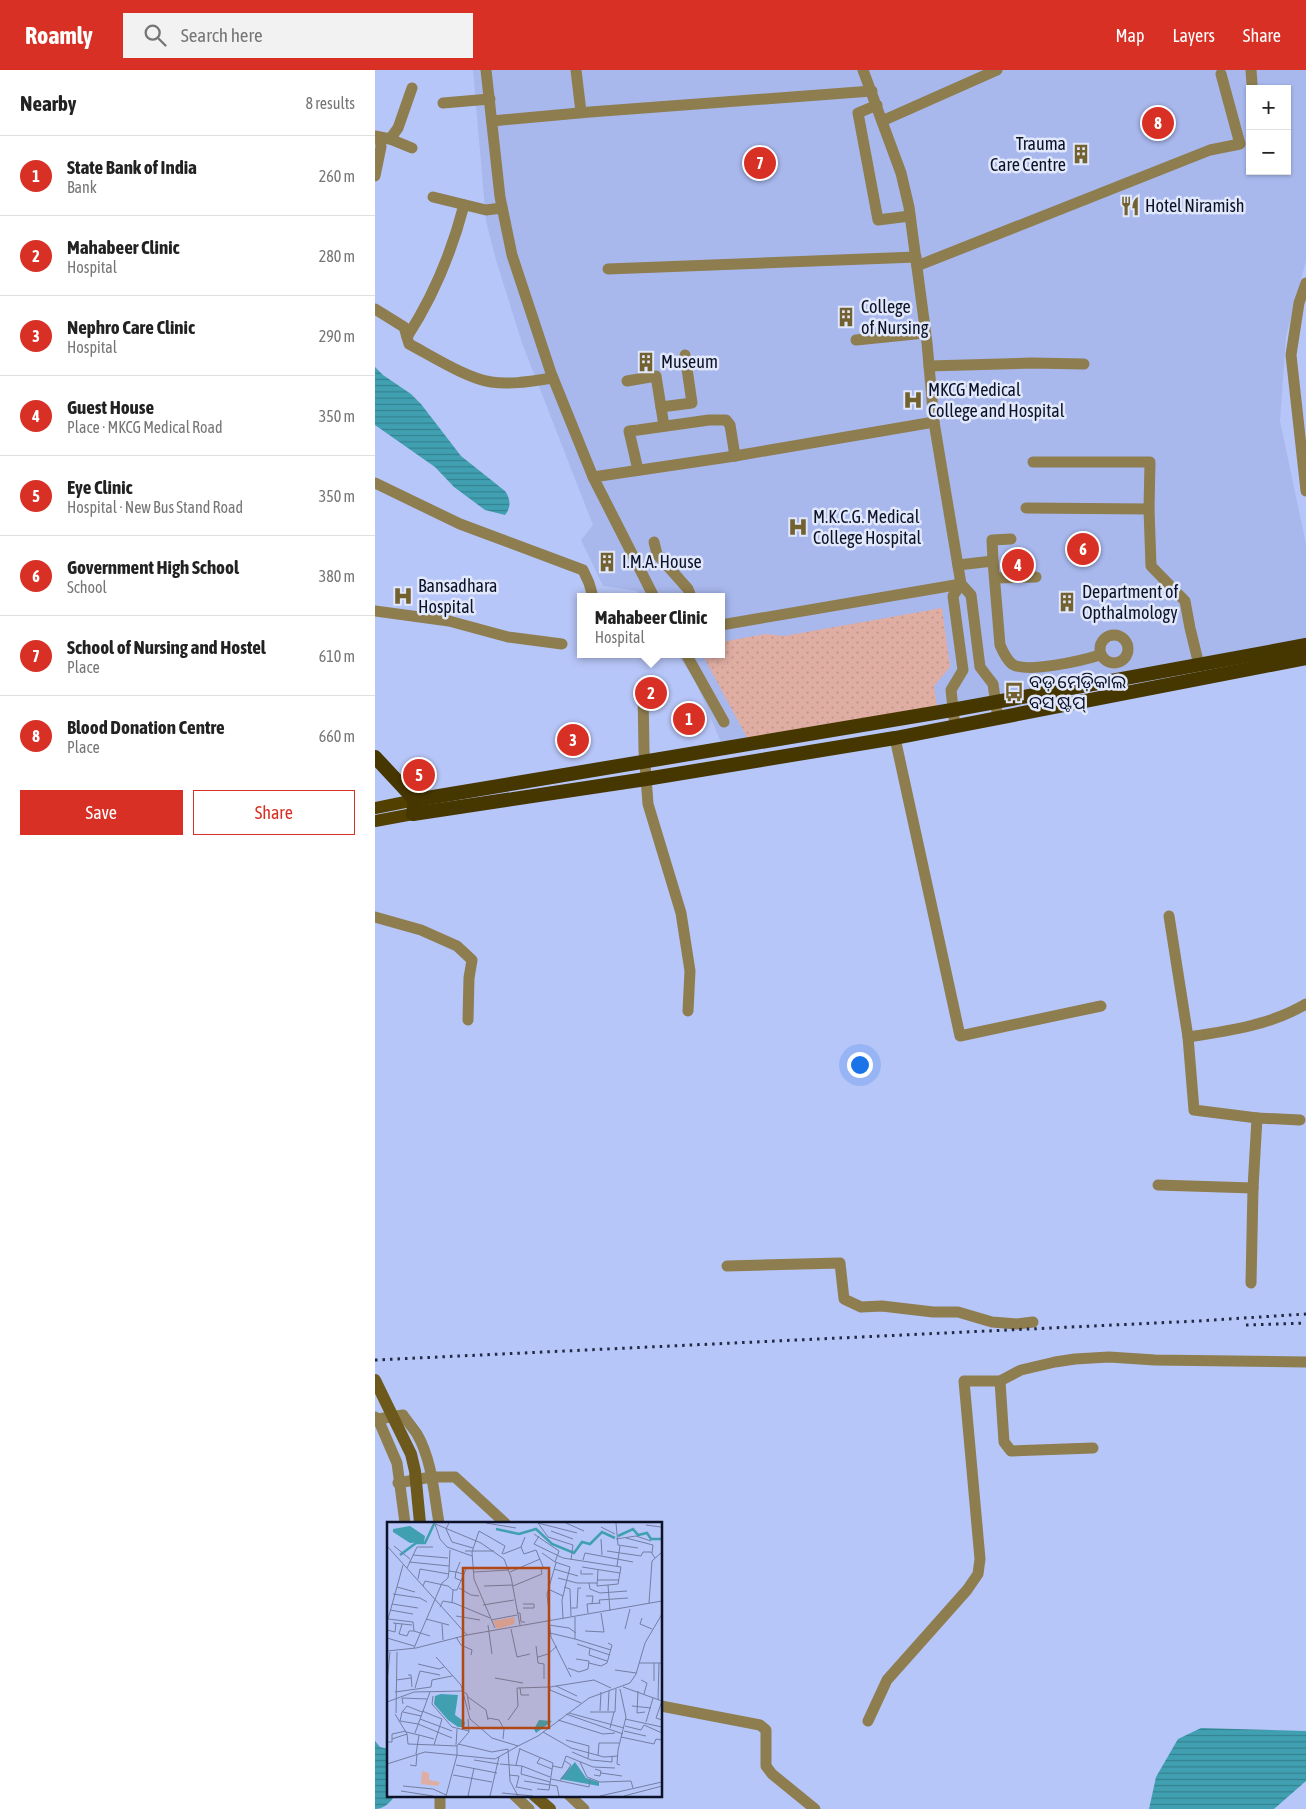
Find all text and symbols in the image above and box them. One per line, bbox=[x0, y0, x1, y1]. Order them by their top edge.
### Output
search box bbox=[123, 13, 473, 58]
icon: search bbox=[141, 21, 169, 49]
text: Roamly bbox=[25, 22, 93, 49]
text: Search here bbox=[181, 24, 263, 46]
text: Map bbox=[1115, 25, 1144, 46]
text: Layers bbox=[1172, 25, 1215, 46]
text: Share bbox=[1243, 25, 1281, 46]
map controls bbox=[1246, 85, 1291, 175]
button: + bbox=[1246, 85, 1291, 130]
text: Nearby bbox=[20, 91, 76, 115]
text: 8 results bbox=[305, 94, 355, 112]
pin: 8 bbox=[1142, 104, 1174, 142]
button: − bbox=[1246, 130, 1291, 175]
place label: Trauma Care Centre bbox=[990, 133, 1066, 175]
building icon: Trauma Care Centre bbox=[1070, 143, 1092, 165]
pin: 7 bbox=[744, 144, 776, 182]
text: State Bank of India bbox=[67, 156, 197, 178]
text: 1 bbox=[32, 167, 40, 185]
text: 260 m bbox=[319, 167, 355, 185]
text: Bank bbox=[67, 178, 97, 196]
restaurant icon: Hotel Niramish bbox=[1119, 195, 1141, 217]
place label: Hotel Niramish bbox=[1145, 195, 1245, 216]
text: Mahabeer Clinic bbox=[67, 236, 180, 258]
text: 2 bbox=[32, 247, 40, 265]
text: 280 m bbox=[319, 247, 355, 265]
text: Hospital bbox=[67, 258, 117, 276]
place label: College of Nursing bbox=[861, 296, 929, 338]
building icon: College of Nursing bbox=[835, 306, 857, 328]
text: Nephro Care Clinic bbox=[67, 316, 195, 338]
text: 3 bbox=[32, 327, 40, 345]
text: 290 m bbox=[319, 327, 355, 345]
text: Hospital bbox=[67, 338, 117, 356]
building icon: Museum bbox=[635, 351, 657, 373]
place label: Museum bbox=[661, 351, 718, 372]
place label: MKCG Medical College and Hospital bbox=[928, 379, 1065, 421]
hospital icon: MKCG Medical College and Hospital bbox=[902, 389, 924, 411]
text: Guest House bbox=[67, 396, 154, 418]
text: 4 bbox=[32, 407, 40, 425]
text: 350 m bbox=[319, 407, 355, 425]
text: Place · MKCG Medical Road bbox=[67, 418, 223, 436]
text: Eye Clinic bbox=[67, 476, 133, 498]
text: 5 bbox=[32, 487, 40, 505]
text: 350 m bbox=[319, 487, 355, 505]
text: Hospital · New Bus Stand Road bbox=[67, 498, 243, 516]
place label: M.K.C.G. Medical College Hospital bbox=[813, 506, 922, 548]
hospital icon: M.K.C.G. Medical College Hospital bbox=[787, 516, 809, 538]
pin: 6 bbox=[1067, 530, 1099, 568]
pin: 4 bbox=[1002, 546, 1034, 584]
building icon: I.M.A. House bbox=[596, 551, 618, 573]
place label: I.M.A. House bbox=[622, 551, 702, 572]
text: Government High School bbox=[67, 556, 239, 578]
text: 6 bbox=[32, 567, 40, 585]
text: 380 m bbox=[319, 567, 355, 585]
place label: Bansadhara Hospital bbox=[418, 575, 497, 617]
text: School bbox=[67, 578, 107, 596]
place label: Department of Opthalmology bbox=[1082, 581, 1178, 623]
hospital icon: Bansadhara Hospital bbox=[392, 585, 414, 607]
building icon: Department of Opthalmology bbox=[1056, 591, 1078, 613]
popup bbox=[577, 593, 725, 658]
text: Mahabeer Clinic bbox=[595, 606, 707, 628]
text: Hospital bbox=[595, 628, 645, 646]
text: School of Nursing and Hostel bbox=[67, 636, 266, 658]
text: 7 bbox=[32, 647, 40, 665]
text: 610 m bbox=[319, 647, 355, 665]
text: Place bbox=[67, 658, 100, 676]
place label: ବଡ଼ ମେଡ଼ିକାଲ ବସ ଷ୍ଟପ୍ bbox=[1029, 671, 1126, 713]
pin: 2 bbox=[635, 674, 667, 712]
bus stop icon: ବଡ଼ ମେଡ଼ିକାଲ ବସ ଷ୍ଟପ୍ bbox=[1003, 681, 1025, 703]
pin: 1 bbox=[673, 700, 705, 738]
text: Blood Donation Centre bbox=[67, 716, 225, 738]
pin: 3 bbox=[557, 721, 589, 759]
text: 8 bbox=[32, 727, 40, 745]
text: 660 m bbox=[319, 727, 355, 745]
text: Place bbox=[67, 738, 100, 756]
pin: 5 bbox=[403, 756, 435, 794]
button: Save bbox=[20, 790, 183, 835]
button: Share bbox=[193, 790, 355, 835]
your location bbox=[847, 1052, 873, 1078]
inset map bbox=[387, 1522, 663, 1796]

